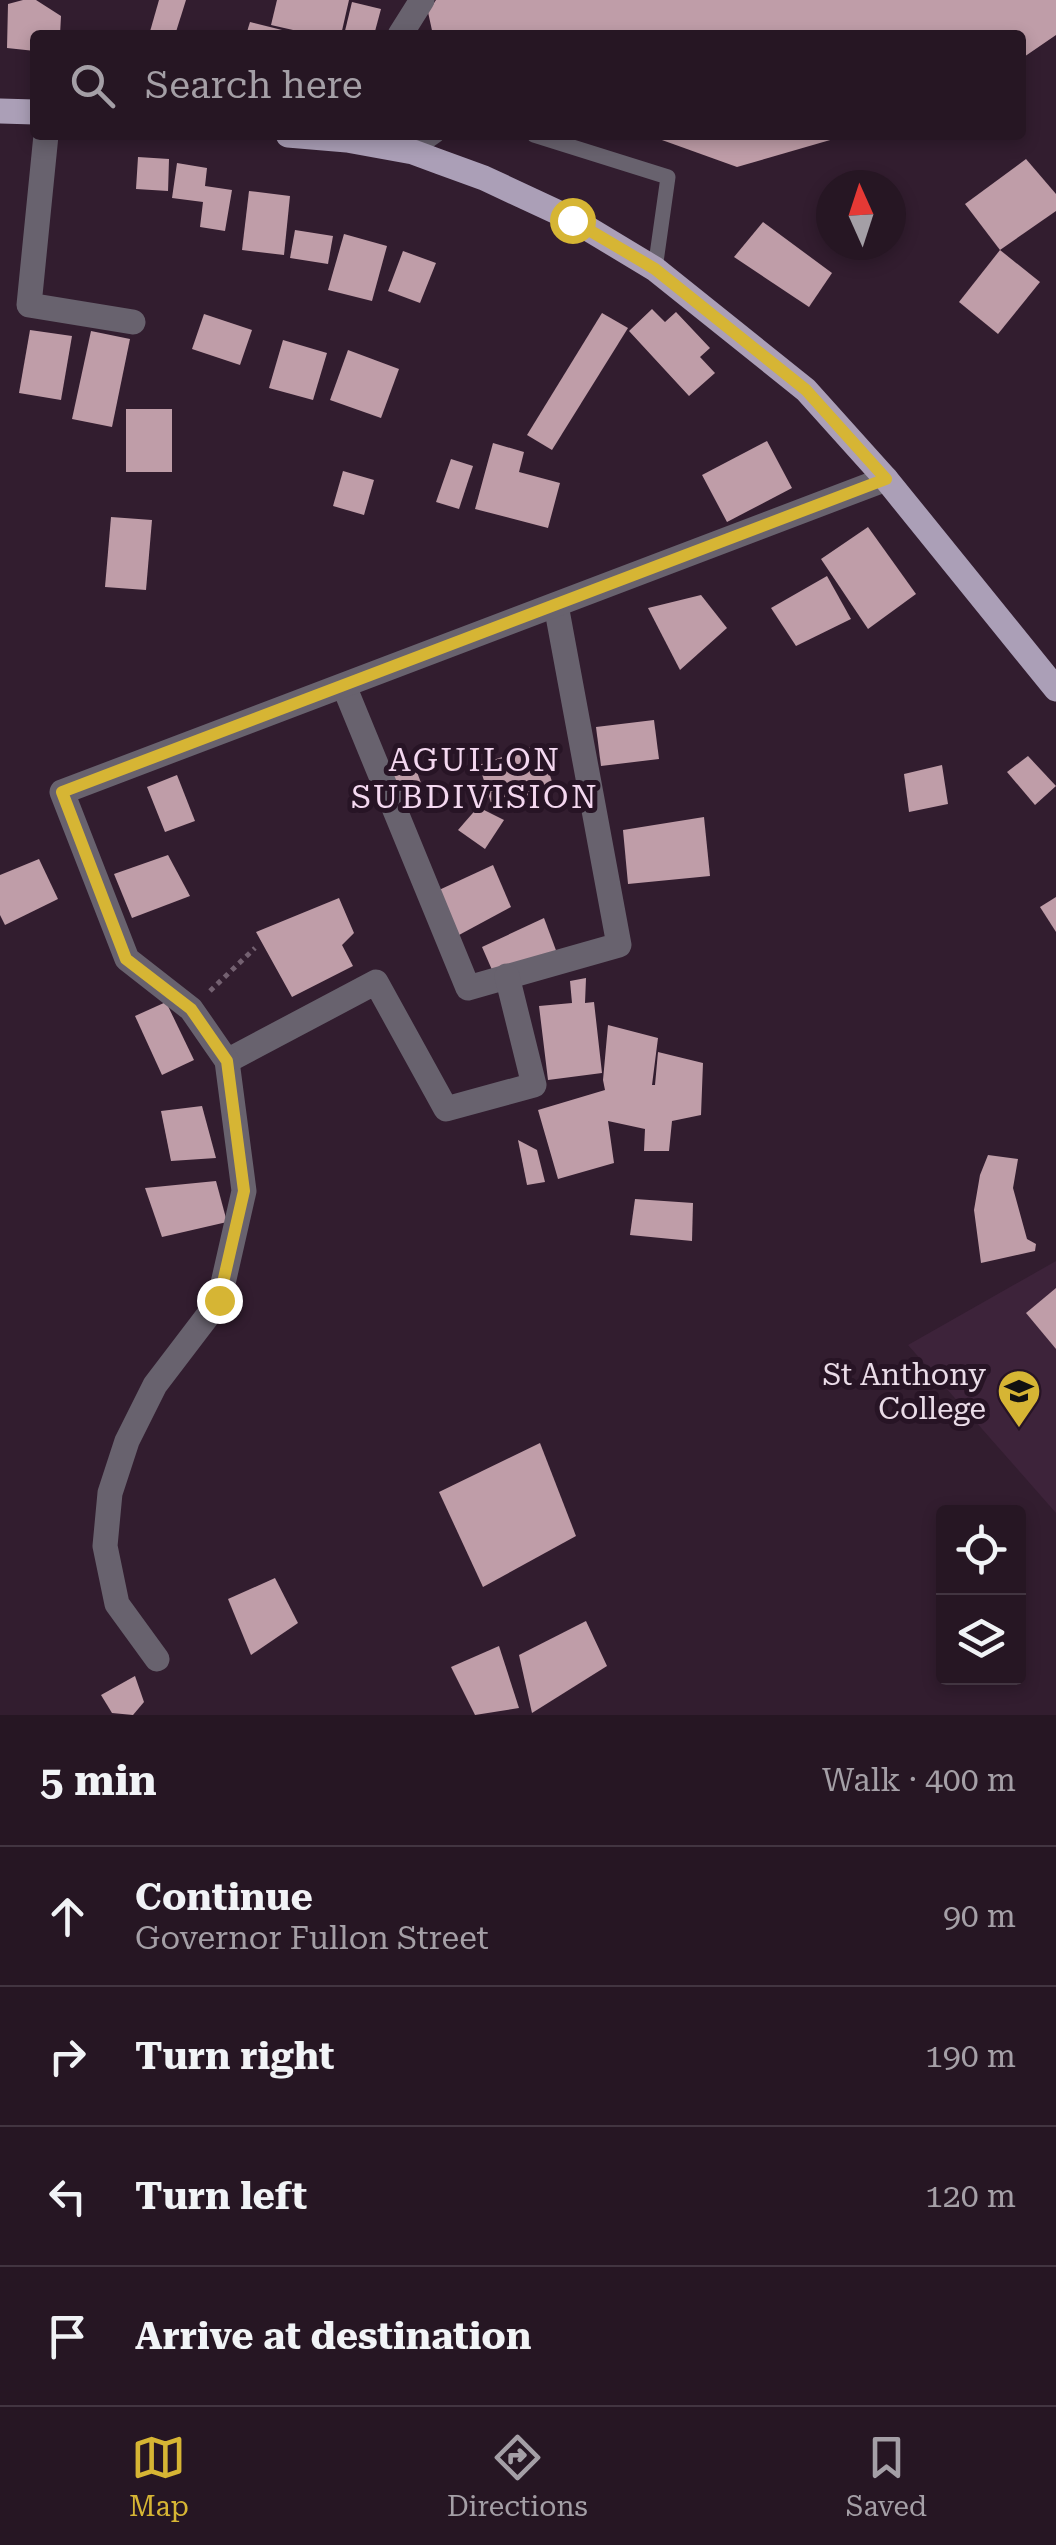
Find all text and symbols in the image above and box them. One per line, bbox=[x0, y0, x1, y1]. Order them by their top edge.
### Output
search box bbox=[30, 30, 1026, 140]
icon: search bbox=[65, 58, 120, 113]
text: Search here bbox=[145, 63, 363, 107]
north arrow bbox=[816, 170, 906, 260]
route start bbox=[550, 198, 596, 244]
district label: AGUILON SUBDIVISION bbox=[351, 741, 599, 816]
route end bbox=[197, 1278, 243, 1324]
place label: St Anthony College bbox=[823, 1357, 986, 1426]
school or university icon: St Anthony College bbox=[996, 1368, 1042, 1429]
map controls bbox=[936, 1505, 1026, 1685]
button: locate bbox=[936, 1505, 1026, 1595]
button: layers bbox=[936, 1595, 1026, 1685]
text: 5 min bbox=[40, 1756, 157, 1805]
text: Walk · 400 m bbox=[822, 1761, 1016, 1799]
text: Continue bbox=[135, 1875, 313, 1919]
icon: ahead bbox=[40, 1889, 95, 1944]
text: 90 m bbox=[943, 1897, 1016, 1935]
text: Governor Fullon Street bbox=[135, 1919, 489, 1957]
icon: right bbox=[40, 2029, 95, 2084]
text: Turn right bbox=[135, 2034, 334, 2078]
text: 190 m bbox=[925, 2037, 1016, 2075]
icon: left bbox=[40, 2169, 95, 2224]
text: Turn left bbox=[135, 2174, 307, 2218]
text: 120 m bbox=[925, 2177, 1016, 2215]
icon: arrive bbox=[40, 2309, 95, 2364]
text: Arrive at destination bbox=[135, 2314, 531, 2358]
tab: Map bbox=[129, 2430, 189, 2523]
tab: Directions bbox=[447, 2430, 588, 2523]
tab: Saved bbox=[846, 2430, 927, 2523]

